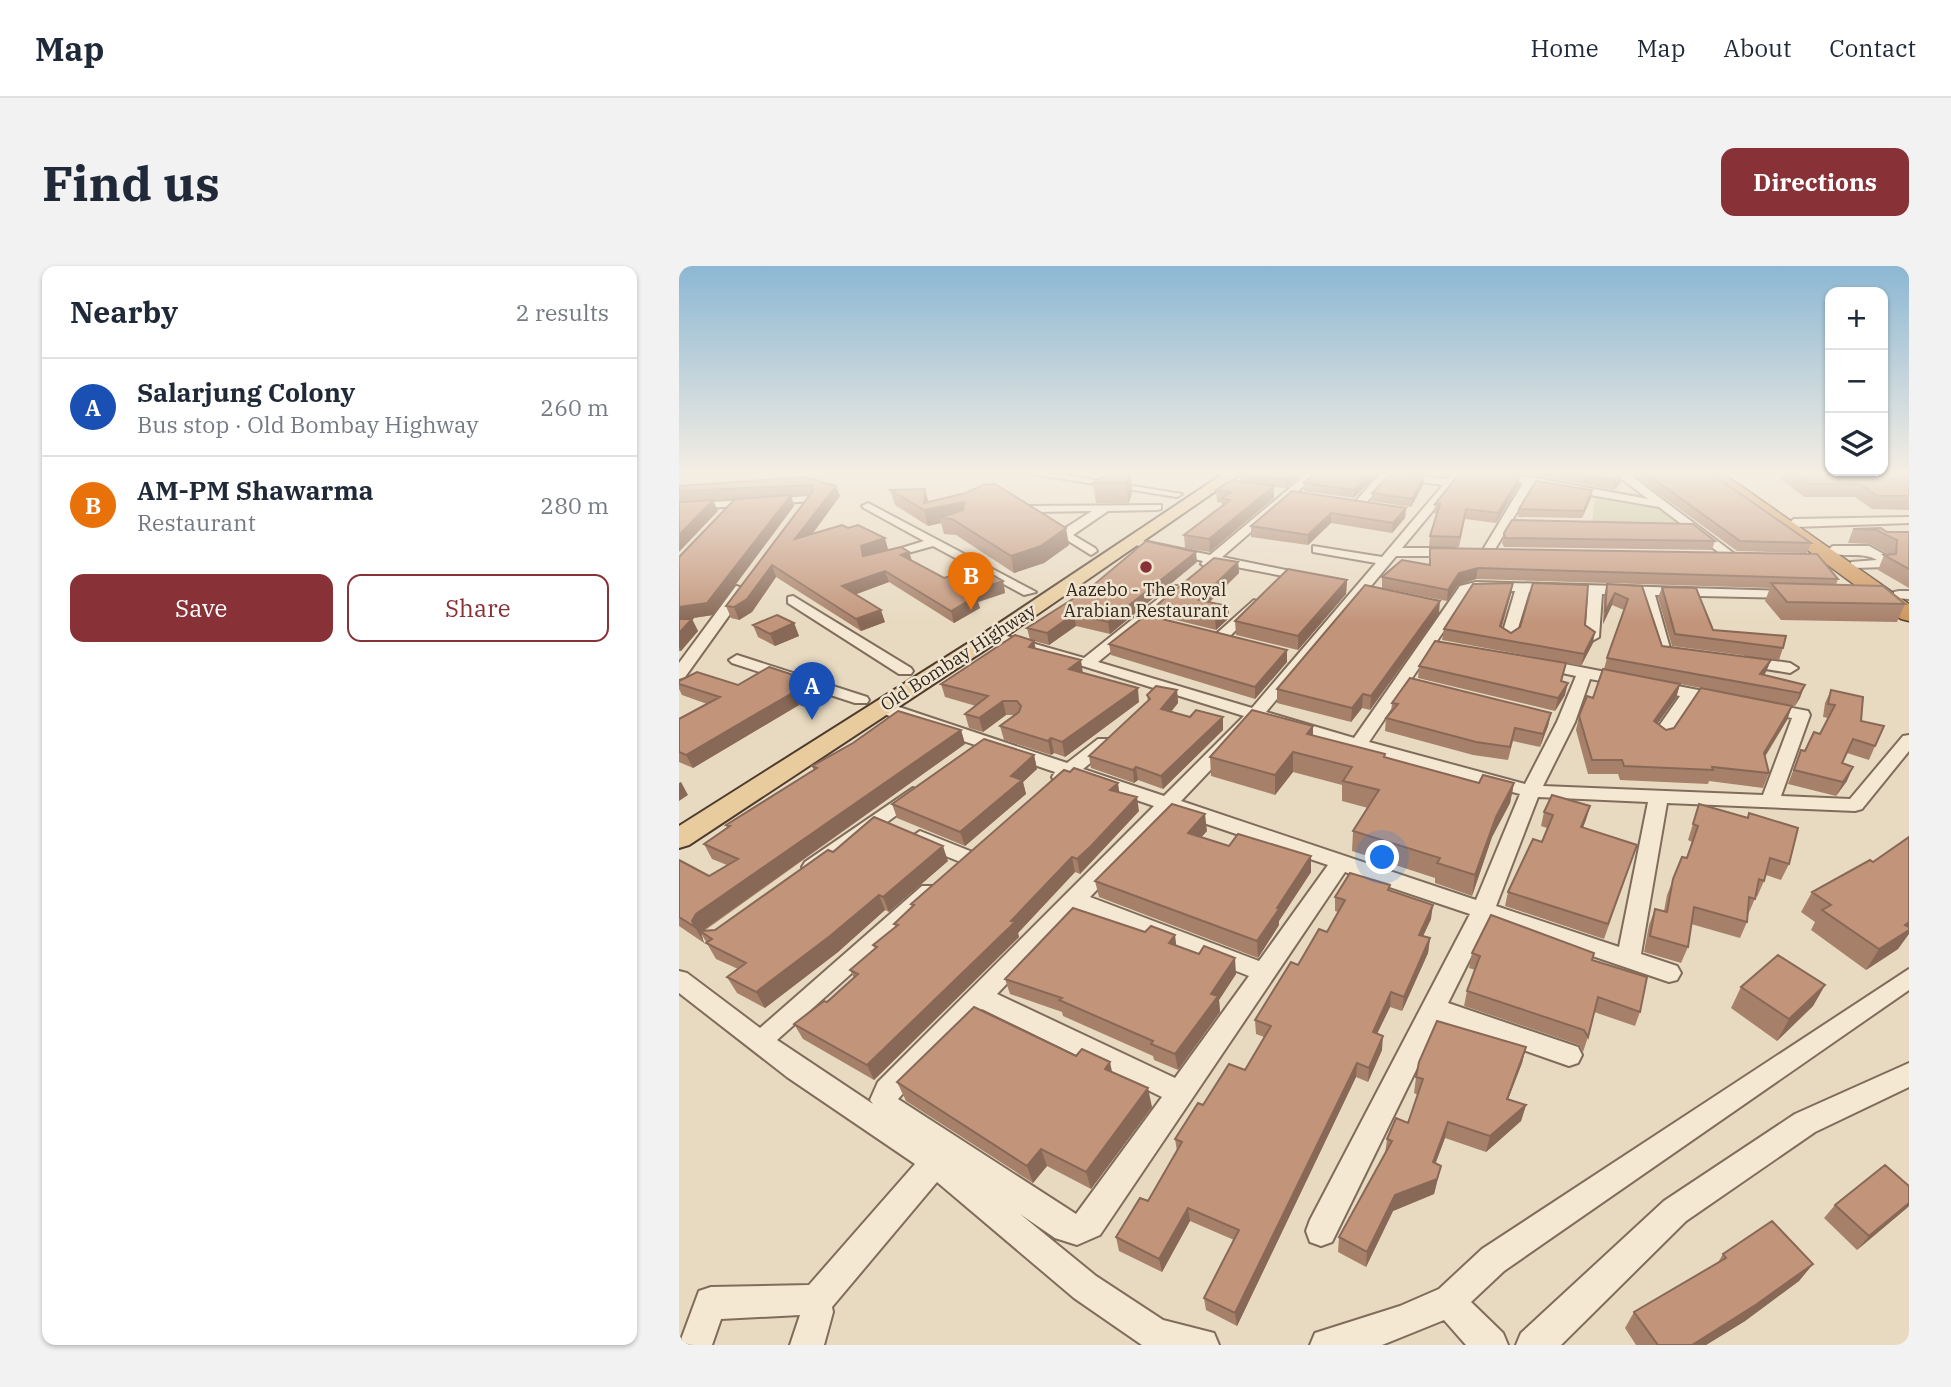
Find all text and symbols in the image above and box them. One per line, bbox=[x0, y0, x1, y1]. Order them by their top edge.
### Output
text: Map bbox=[35, 27, 104, 70]
text: Home bbox=[1531, 32, 1599, 64]
text: Map bbox=[1637, 32, 1685, 64]
text: About bbox=[1723, 32, 1791, 64]
text: Contact bbox=[1829, 32, 1916, 64]
button: Directions bbox=[1721, 148, 1909, 216]
text: Find us bbox=[42, 151, 220, 214]
map controls bbox=[1825, 287, 1888, 476]
button: + bbox=[1825, 287, 1888, 350]
text: Nearby bbox=[70, 292, 178, 331]
text: 2 results bbox=[516, 297, 609, 327]
button: − bbox=[1825, 350, 1888, 413]
text: Salarjung Colony bbox=[137, 375, 355, 409]
text: A bbox=[85, 392, 101, 422]
text: 260 m bbox=[540, 392, 609, 422]
text: Bus stop · Old Bombay Highway bbox=[137, 409, 479, 439]
button: layers bbox=[1825, 413, 1888, 476]
text: AM-PM Shawarma bbox=[137, 473, 374, 507]
text: B bbox=[85, 490, 101, 520]
text: 280 m bbox=[540, 490, 609, 520]
text: Restaurant bbox=[137, 507, 256, 537]
pin: B bbox=[948, 552, 994, 610]
marker: Aazebo - The Royal Arabian Restaurant bbox=[1138, 559, 1154, 575]
button: Save bbox=[70, 574, 333, 642]
button: Share bbox=[347, 574, 609, 642]
place label: Aazebo - The Royal Arabian Restaurant bbox=[1064, 578, 1228, 622]
street label: Old Bombay Highway bbox=[876, 598, 1040, 716]
pin: A bbox=[789, 662, 835, 720]
your location bbox=[1365, 840, 1399, 874]

